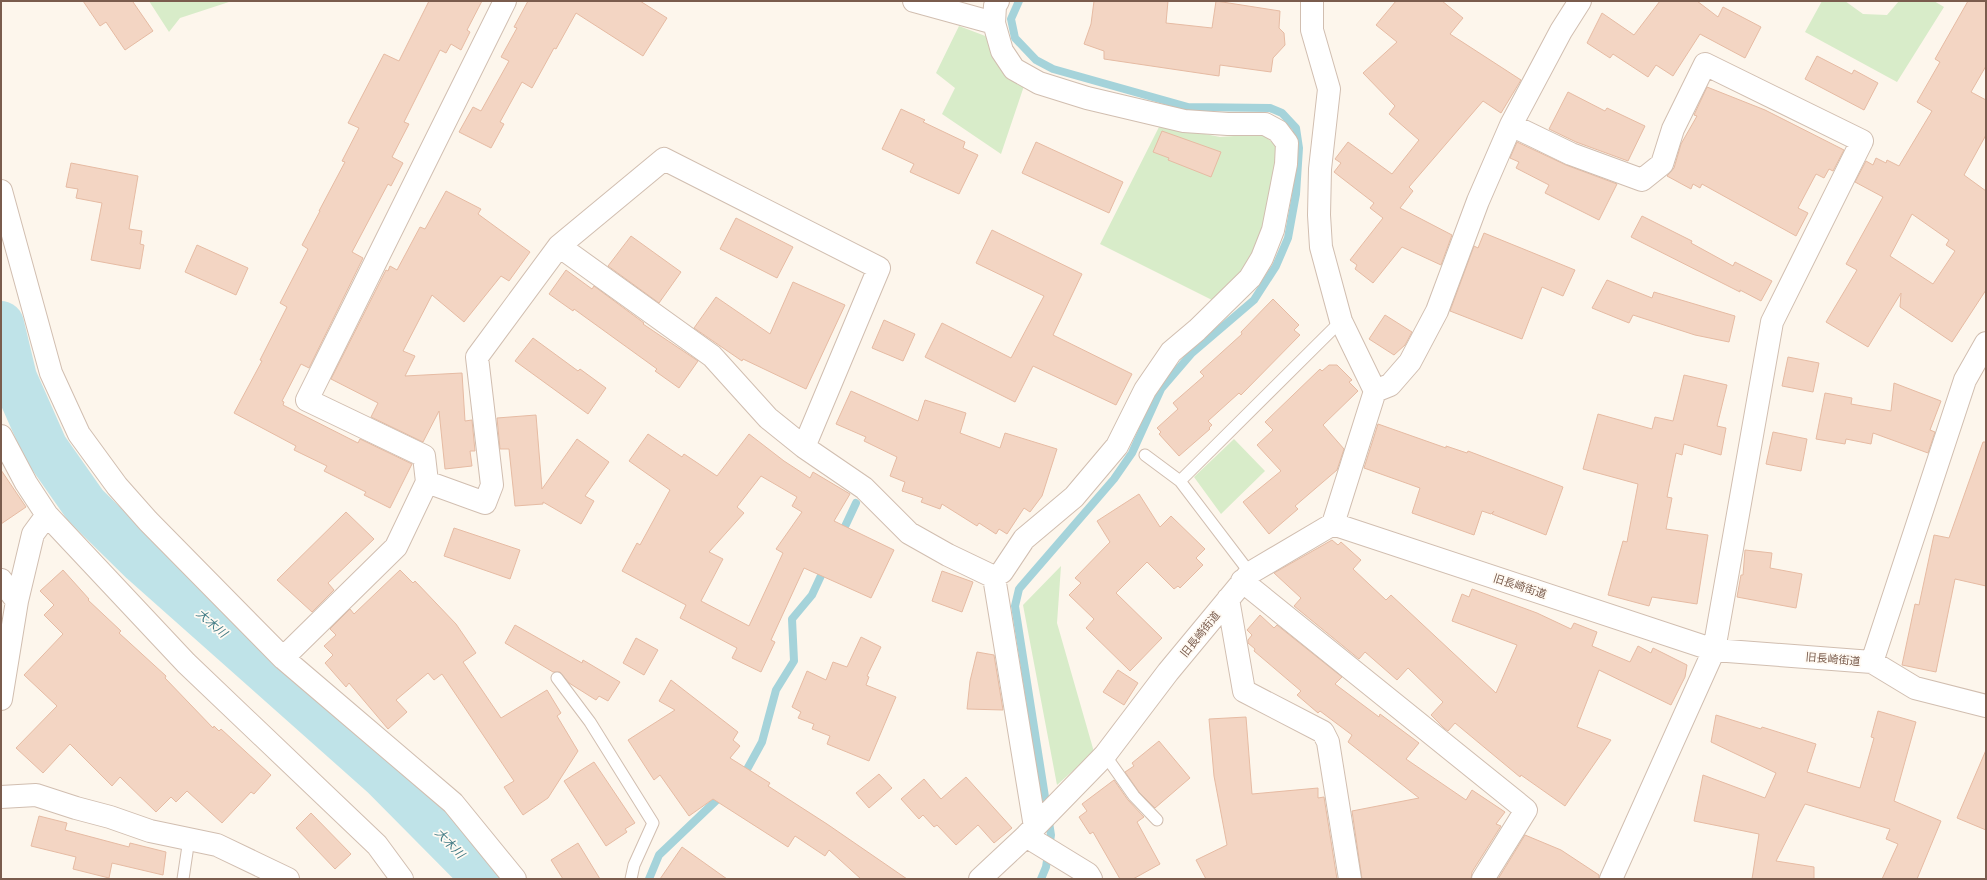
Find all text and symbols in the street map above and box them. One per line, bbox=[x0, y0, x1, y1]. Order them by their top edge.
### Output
street label: 旧長崎街道 bbox=[1491, 570, 1549, 602]
water label: 大木川 bbox=[193, 605, 233, 643]
street label: 旧長崎街道 bbox=[1176, 608, 1224, 660]
street label: 旧長崎街道 bbox=[1805, 649, 1861, 669]
water label: 大木川 bbox=[431, 824, 470, 863]

